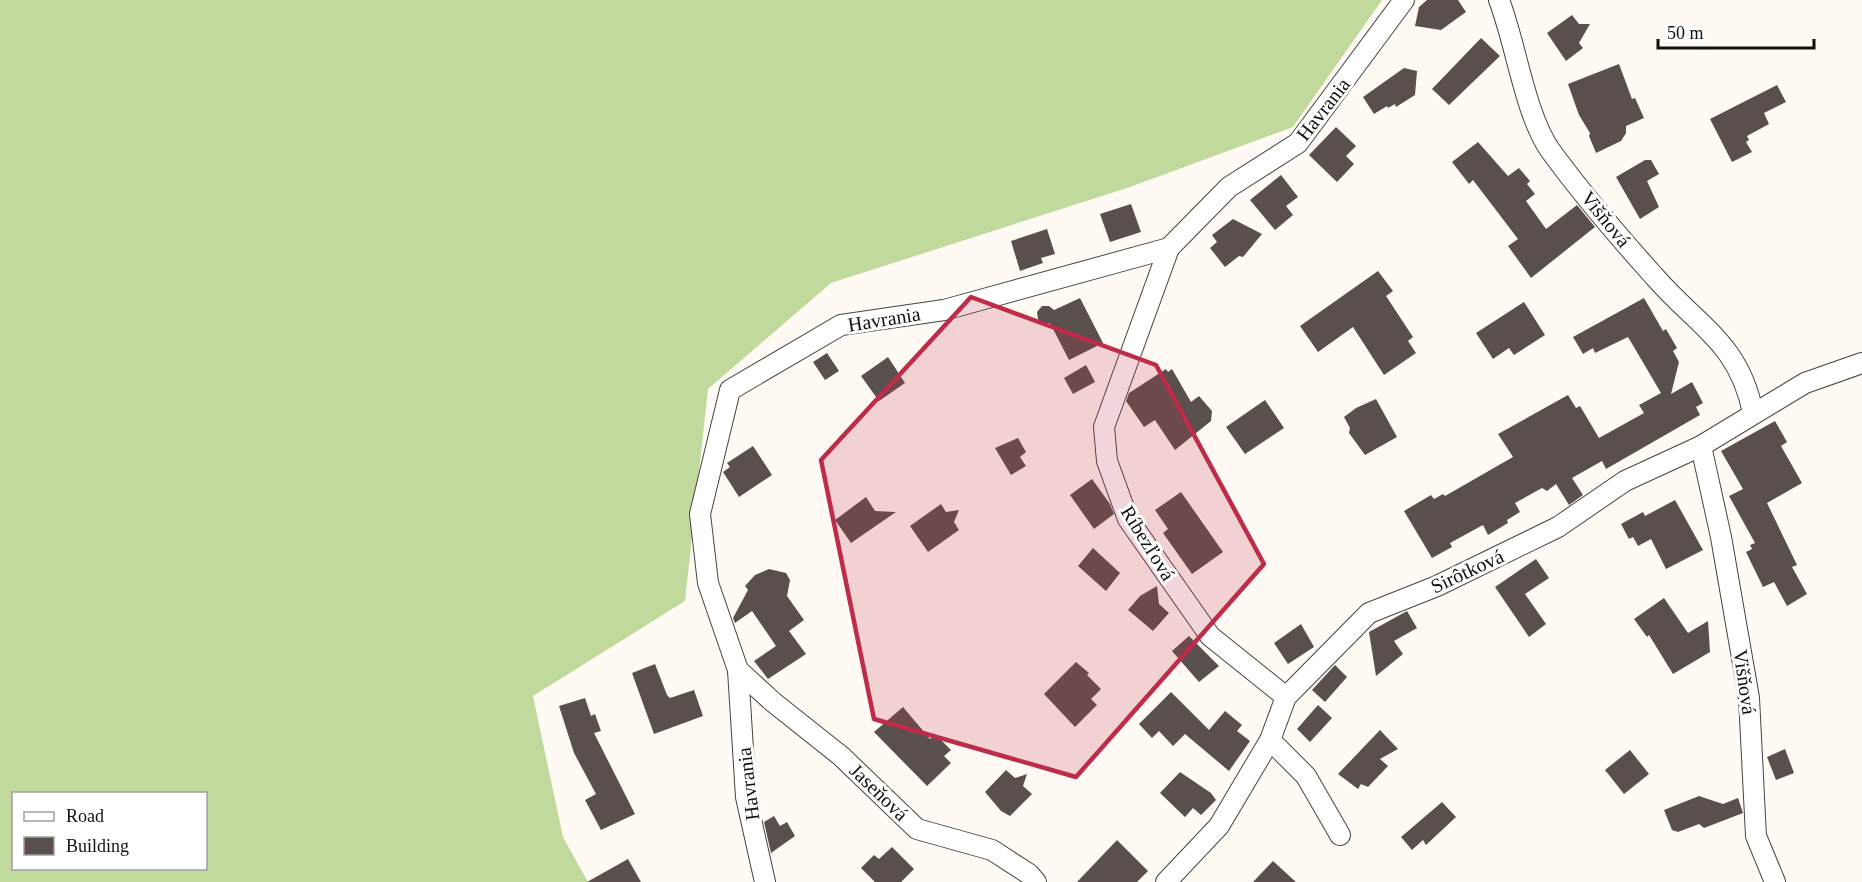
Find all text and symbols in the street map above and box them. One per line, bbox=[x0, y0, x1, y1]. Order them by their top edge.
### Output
scale bar bbox=[1658, 12, 1814, 50]
text: 50 m bbox=[1667, 23, 1704, 43]
street label: Havrania bbox=[1292, 73, 1354, 145]
street label: Višňová bbox=[1577, 187, 1635, 251]
street label: Havrania bbox=[846, 302, 922, 336]
street label: Ríbezľová bbox=[1117, 502, 1180, 584]
street label: Sirôtková bbox=[1427, 545, 1507, 597]
street label: Višňová bbox=[1730, 648, 1760, 716]
street label: Havrania bbox=[733, 746, 763, 822]
street label: Jaseňová bbox=[845, 759, 913, 825]
legend bbox=[12, 792, 207, 870]
text: Road bbox=[66, 806, 104, 826]
text: Building bbox=[66, 836, 129, 856]

